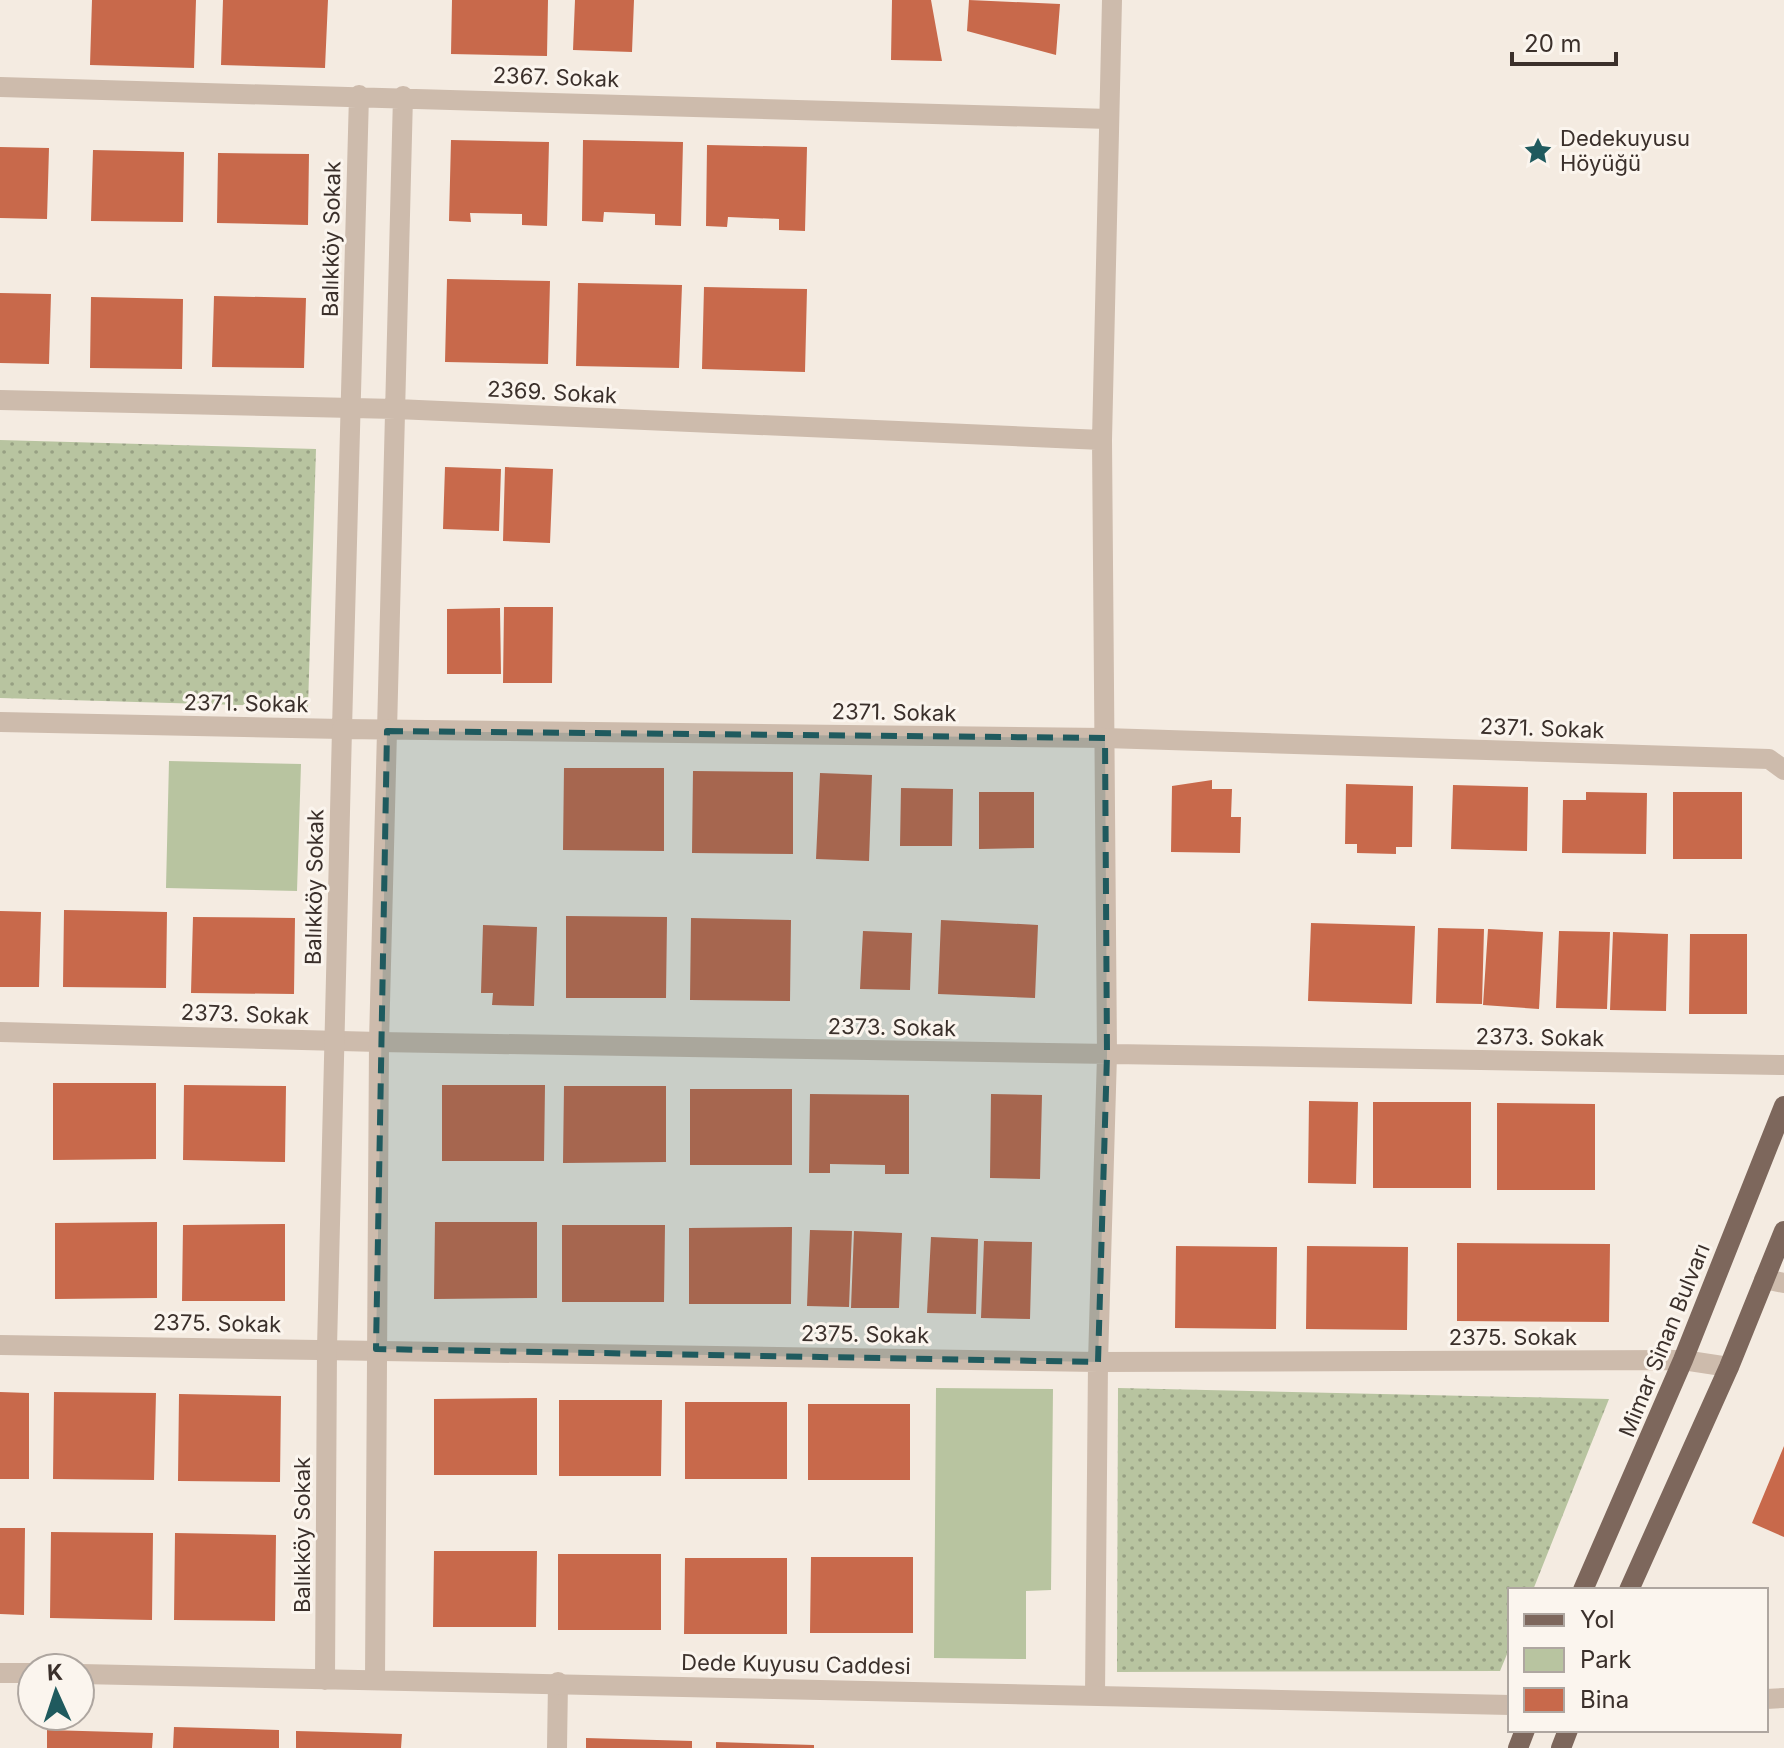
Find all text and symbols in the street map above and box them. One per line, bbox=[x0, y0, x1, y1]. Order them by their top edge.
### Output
scale bar bbox=[1512, 16, 1616, 66]
text: 20 m bbox=[1524, 29, 1582, 58]
street label: 2367. Sokak bbox=[492, 62, 620, 92]
place label: Dedekuyusu Höyüğü bbox=[1560, 125, 1690, 176]
place icon: Dedekuyusu Höyüğü bbox=[1523, 136, 1553, 166]
street label: Balıkköy Sokak bbox=[317, 161, 345, 317]
street label: 2369. Sokak bbox=[486, 376, 618, 408]
street label: 2371. Sokak bbox=[183, 689, 309, 717]
street label: 2371. Sokak bbox=[831, 698, 957, 726]
street label: 2371. Sokak bbox=[1479, 713, 1605, 743]
street label: Balıkköy Sokak bbox=[300, 809, 328, 965]
street label: 2373. Sokak bbox=[180, 999, 310, 1029]
street label: 2373. Sokak bbox=[828, 1013, 956, 1041]
street label: 2373. Sokak bbox=[1476, 1023, 1604, 1051]
street label: Mimar Sinan Bulvarı bbox=[1613, 1239, 1715, 1441]
street label: 2375. Sokak bbox=[153, 1309, 281, 1337]
street label: 2375. Sokak bbox=[801, 1320, 929, 1348]
street label: 2375. Sokak bbox=[1449, 1324, 1577, 1350]
street label: Balıkköy Sokak bbox=[289, 1457, 315, 1613]
legend bbox=[1508, 1588, 1768, 1732]
text: Yol bbox=[1580, 1605, 1615, 1634]
text: Park bbox=[1580, 1645, 1631, 1674]
street label: Dede Kuyusu Caddesi bbox=[681, 1649, 911, 1679]
north arrow bbox=[16, 1652, 96, 1732]
text: K bbox=[46, 1659, 64, 1685]
text: Bina bbox=[1580, 1685, 1629, 1714]

